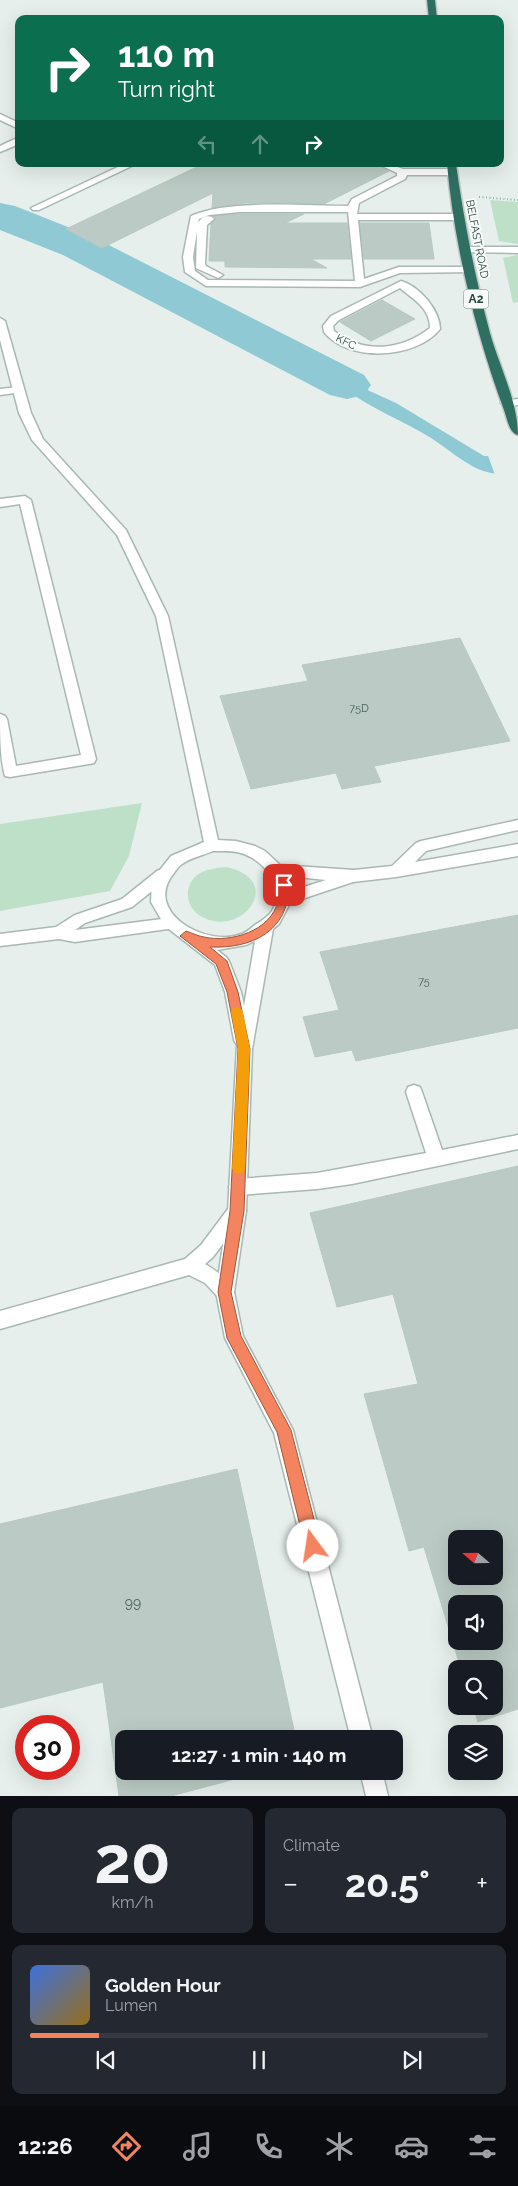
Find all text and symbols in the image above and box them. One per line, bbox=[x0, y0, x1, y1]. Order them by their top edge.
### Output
text: 110 m bbox=[118, 34, 215, 75]
icon: right bbox=[35, 35, 100, 100]
text: Turn right bbox=[118, 76, 215, 102]
icon: left bbox=[193, 130, 221, 158]
icon: ahead bbox=[246, 130, 274, 158]
icon: right bbox=[299, 130, 327, 158]
street label: BELFAST ROAD bbox=[463, 199, 491, 280]
road number: A2 bbox=[464, 290, 488, 308]
street label: KFC bbox=[334, 332, 359, 353]
house number: 75D bbox=[349, 702, 369, 715]
pin bbox=[263, 864, 305, 906]
icon: arrive bbox=[270, 871, 298, 899]
house number: 75 bbox=[418, 975, 430, 988]
position arrow bbox=[286, 1519, 338, 1571]
north arrow bbox=[448, 1530, 502, 1585]
map controls bbox=[448, 1530, 503, 1780]
house number: 99 bbox=[125, 1595, 141, 1611]
button: sound bbox=[448, 1595, 503, 1650]
button: search bbox=[448, 1660, 503, 1715]
speed limit sign: 30 bbox=[15, 1715, 80, 1780]
button: layers bbox=[448, 1725, 503, 1780]
text: 12:27 · 1 min · 140 m bbox=[171, 1744, 347, 1766]
text: 20 bbox=[94, 1822, 171, 1898]
text: Climate bbox=[283, 1836, 340, 1855]
text: 20.5° bbox=[345, 1861, 430, 1906]
text: − bbox=[283, 1867, 298, 1900]
text: + bbox=[476, 1867, 488, 1900]
text: km/h bbox=[111, 1893, 154, 1912]
text: Golden Hour bbox=[105, 1974, 221, 1996]
text: Lumen bbox=[105, 1996, 157, 2015]
icon: previous bbox=[92, 2046, 120, 2074]
icon: pause bbox=[245, 2046, 273, 2074]
icon: next bbox=[398, 2046, 426, 2074]
icon: directions bbox=[109, 2129, 144, 2164]
icon: music bbox=[180, 2129, 215, 2164]
icon: phone bbox=[251, 2129, 286, 2164]
icon: climate bbox=[322, 2129, 357, 2164]
icon: car bbox=[394, 2129, 429, 2164]
icon: filters bbox=[465, 2129, 500, 2164]
text: 12:26 bbox=[18, 2133, 73, 2159]

